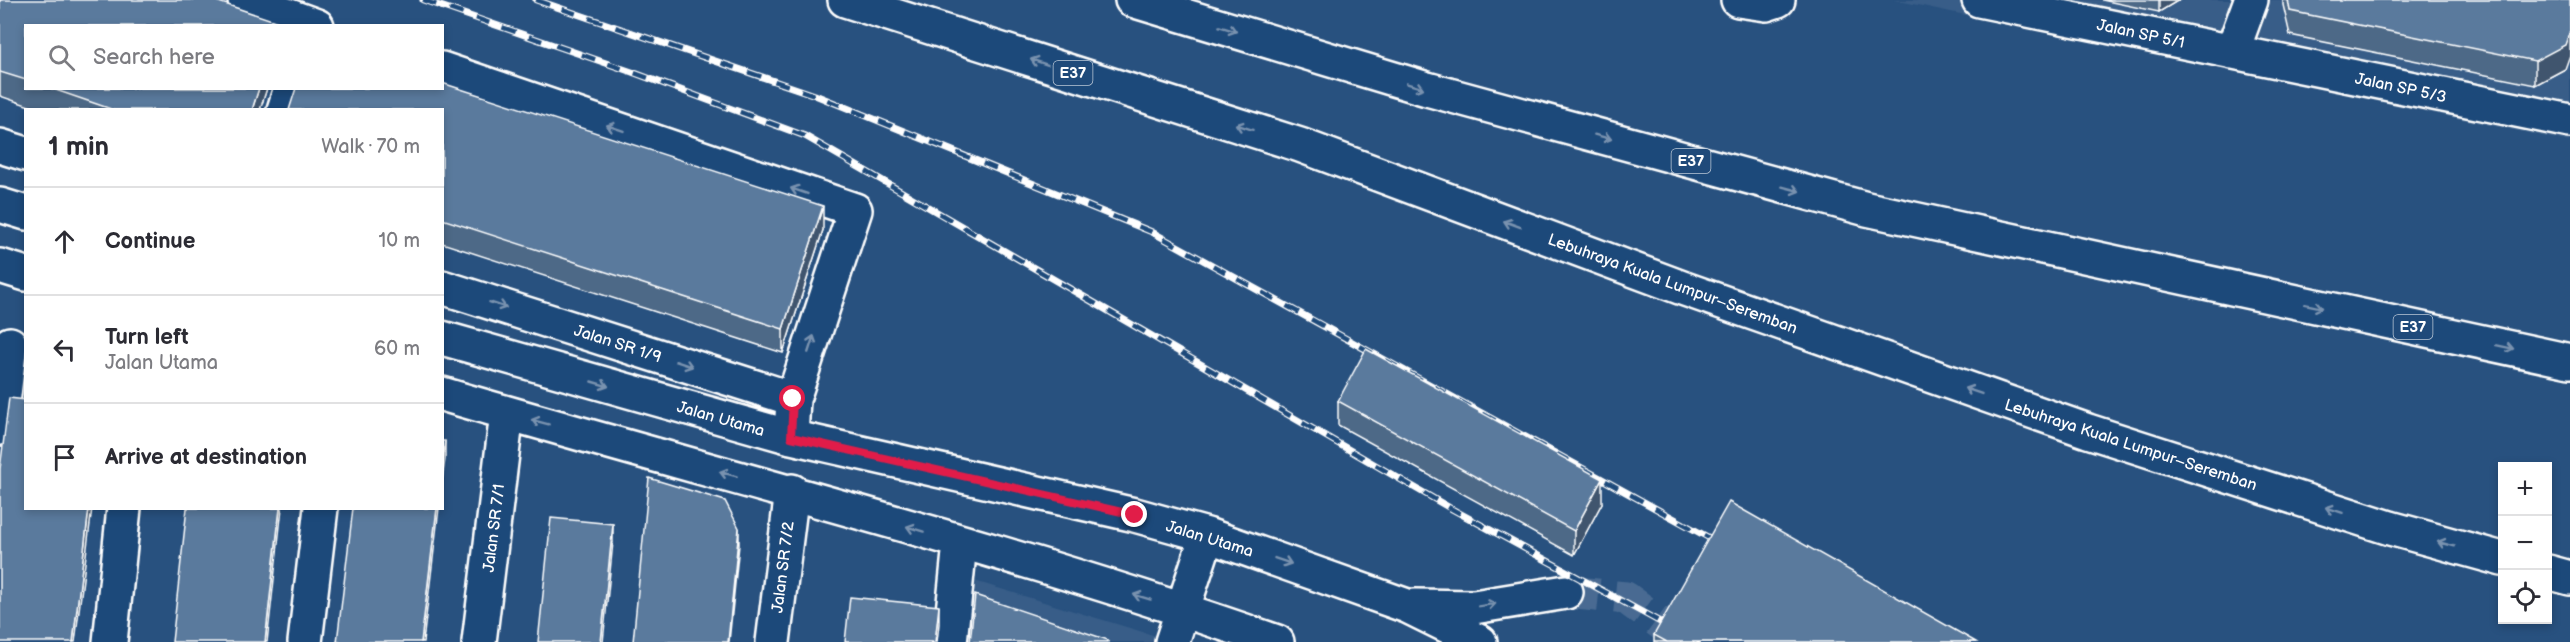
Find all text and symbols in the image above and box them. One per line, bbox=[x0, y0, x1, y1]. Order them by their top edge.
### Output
street label: Jalan SP 5/1 bbox=[2095, 16, 2186, 53]
search box bbox=[24, 24, 444, 90]
one-way arrow bbox=[1218, 25, 1237, 36]
icon: search bbox=[45, 41, 78, 74]
text: Search here bbox=[93, 44, 215, 71]
one-way arrow bbox=[1030, 55, 1049, 66]
road number: E37 bbox=[1054, 61, 1092, 85]
street label: Jalan SP 5/3 bbox=[2353, 70, 2448, 107]
one-way arrow bbox=[1405, 81, 1424, 92]
one-way arrow bbox=[606, 121, 625, 132]
one-way arrow bbox=[1235, 121, 1254, 132]
text: 1 min bbox=[48, 132, 109, 163]
one-way arrow bbox=[1593, 132, 1612, 144]
text: Walk · 70 m bbox=[321, 135, 420, 159]
road number: E37 bbox=[1672, 149, 1710, 173]
one-way arrow bbox=[1781, 183, 1800, 195]
one-way arrow bbox=[790, 185, 809, 196]
one-way arrow bbox=[1503, 218, 1522, 229]
icon: ahead bbox=[48, 225, 81, 258]
text: Continue bbox=[105, 228, 195, 255]
text: 10 m bbox=[379, 229, 420, 253]
street label: Lebuhraya Kuala Lumpur–Seremban bbox=[1545, 230, 1800, 339]
one-way arrow bbox=[488, 300, 507, 311]
one-way arrow bbox=[2304, 301, 2323, 312]
road number: E37 bbox=[2394, 315, 2432, 339]
street label: Jalan SR 1/9 bbox=[571, 321, 664, 367]
text: Turn left bbox=[105, 324, 189, 351]
icon: left bbox=[48, 333, 81, 366]
one-way arrow bbox=[806, 335, 817, 354]
text: 60 m bbox=[374, 337, 420, 361]
one-way arrow bbox=[2495, 342, 2514, 353]
text: Jalan Utama bbox=[105, 351, 218, 375]
one-way arrow bbox=[674, 360, 693, 371]
one-way arrow bbox=[590, 378, 609, 390]
one-way arrow bbox=[1965, 384, 1983, 395]
route start bbox=[779, 385, 805, 411]
street label: Lebuhraya Kuala Lumpur–Seremban bbox=[2002, 396, 2259, 495]
street label: Jalan Utama bbox=[675, 398, 767, 441]
one-way arrow bbox=[531, 416, 550, 428]
icon: arrive bbox=[48, 441, 81, 474]
text: Arrive at destination bbox=[105, 444, 307, 471]
map controls bbox=[2498, 462, 2552, 624]
button: + bbox=[2498, 462, 2552, 516]
one-way arrow bbox=[719, 468, 738, 479]
street label: Jalan SR 7/1 bbox=[480, 483, 509, 573]
route end bbox=[1121, 501, 1147, 527]
one-way arrow bbox=[2325, 504, 2344, 515]
button: − bbox=[2498, 516, 2552, 570]
street label: Jalan Utama bbox=[1164, 517, 1256, 562]
street label: Jalan SR 7/2 bbox=[768, 520, 799, 614]
one-way arrow bbox=[906, 523, 925, 534]
one-way arrow bbox=[2437, 538, 2456, 549]
one-way arrow bbox=[1273, 557, 1292, 568]
button: locate bbox=[2498, 570, 2552, 624]
one-way arrow bbox=[1133, 591, 1152, 602]
one-way arrow bbox=[1476, 599, 1496, 610]

